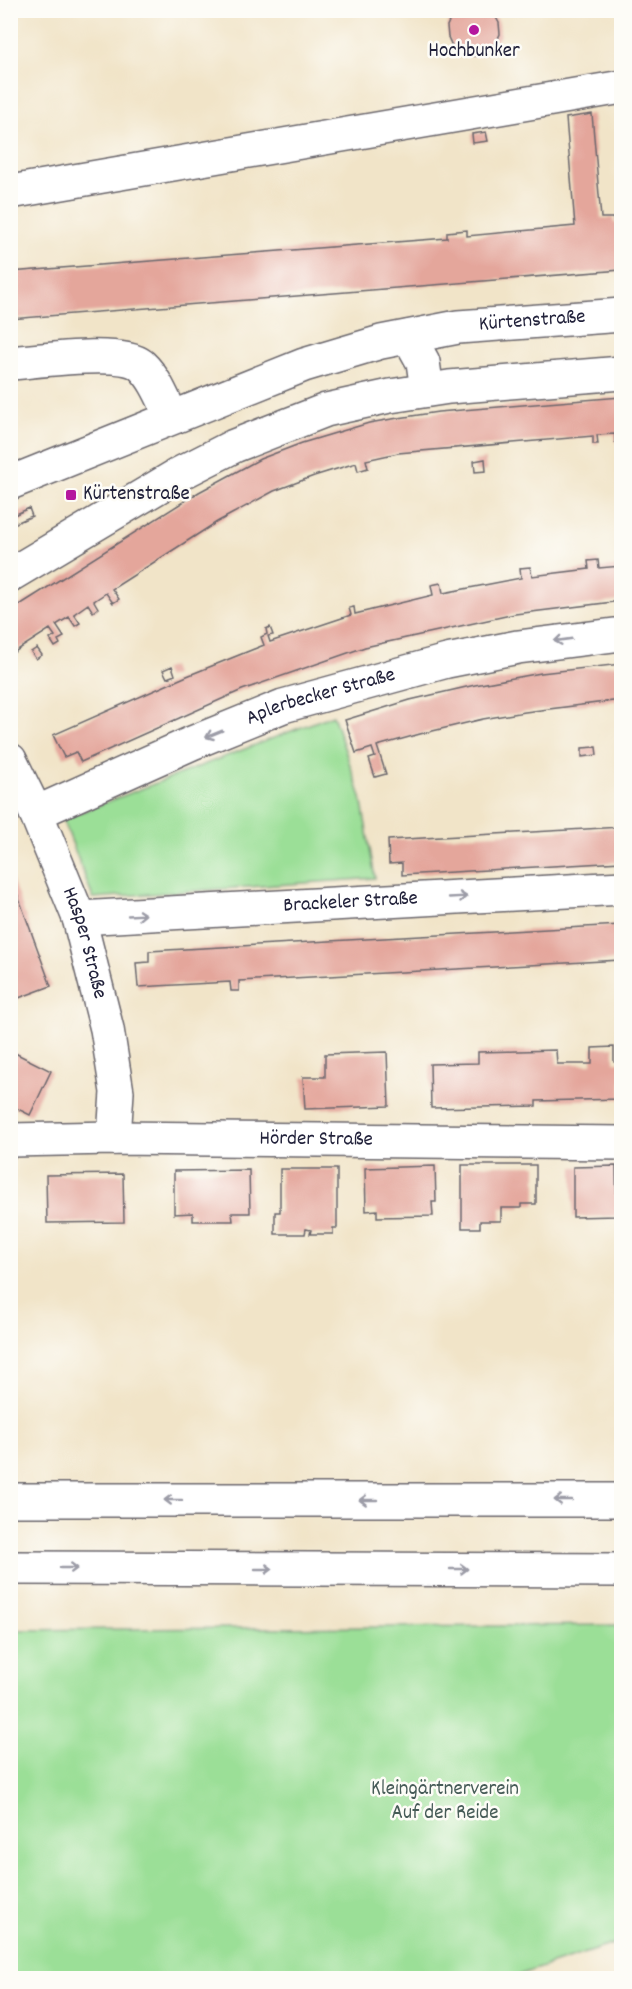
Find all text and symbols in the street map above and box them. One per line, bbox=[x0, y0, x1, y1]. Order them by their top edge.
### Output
marker: Hochbunker bbox=[467, 23, 481, 37]
place label: Hochbunker bbox=[428, 37, 520, 67]
street label: Kürtenstraße bbox=[478, 303, 587, 340]
place label: Kürtenstraße bbox=[83, 480, 190, 510]
marker: Kürtenstraße bbox=[64, 488, 78, 502]
one-way arrow bbox=[554, 635, 574, 646]
street label: Aplerbecker Straße bbox=[242, 661, 399, 734]
one-way arrow bbox=[205, 730, 224, 741]
street label: Hasper Straße bbox=[53, 883, 114, 1002]
street label: Brackeler Straße bbox=[283, 884, 419, 922]
one-way arrow bbox=[447, 892, 467, 903]
one-way arrow bbox=[127, 909, 147, 920]
street label: Hörder Straße bbox=[259, 1124, 373, 1156]
one-way arrow bbox=[164, 1494, 184, 1506]
one-way arrow bbox=[359, 1494, 379, 1506]
one-way arrow bbox=[554, 1494, 574, 1506]
one-way arrow bbox=[58, 1562, 78, 1574]
one-way arrow bbox=[253, 1563, 273, 1575]
one-way arrow bbox=[448, 1563, 468, 1575]
park label: Kleingärtnerverein Auf der Reide bbox=[371, 1775, 519, 1829]

